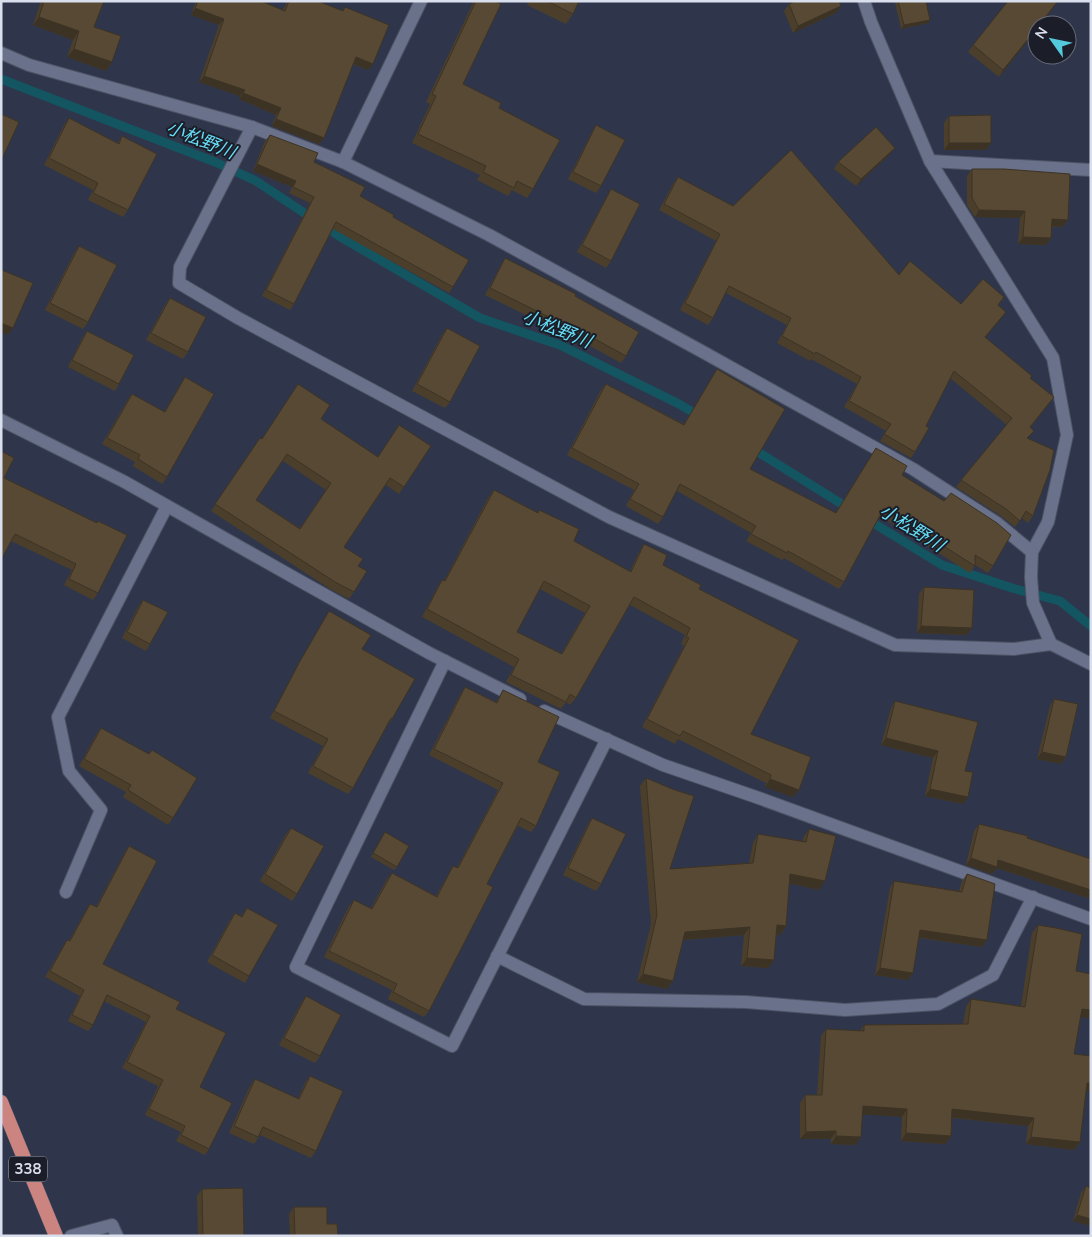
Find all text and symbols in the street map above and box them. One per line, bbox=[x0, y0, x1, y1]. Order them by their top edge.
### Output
north arrow bbox=[1027, 15, 1077, 65]
text: N bbox=[1031, 24, 1052, 43]
water label: 小松野川 bbox=[163, 115, 241, 165]
water label: 小松野川 bbox=[519, 304, 597, 354]
water label: 小松野川 bbox=[875, 499, 951, 558]
road number: 338 bbox=[9, 1156, 47, 1182]

